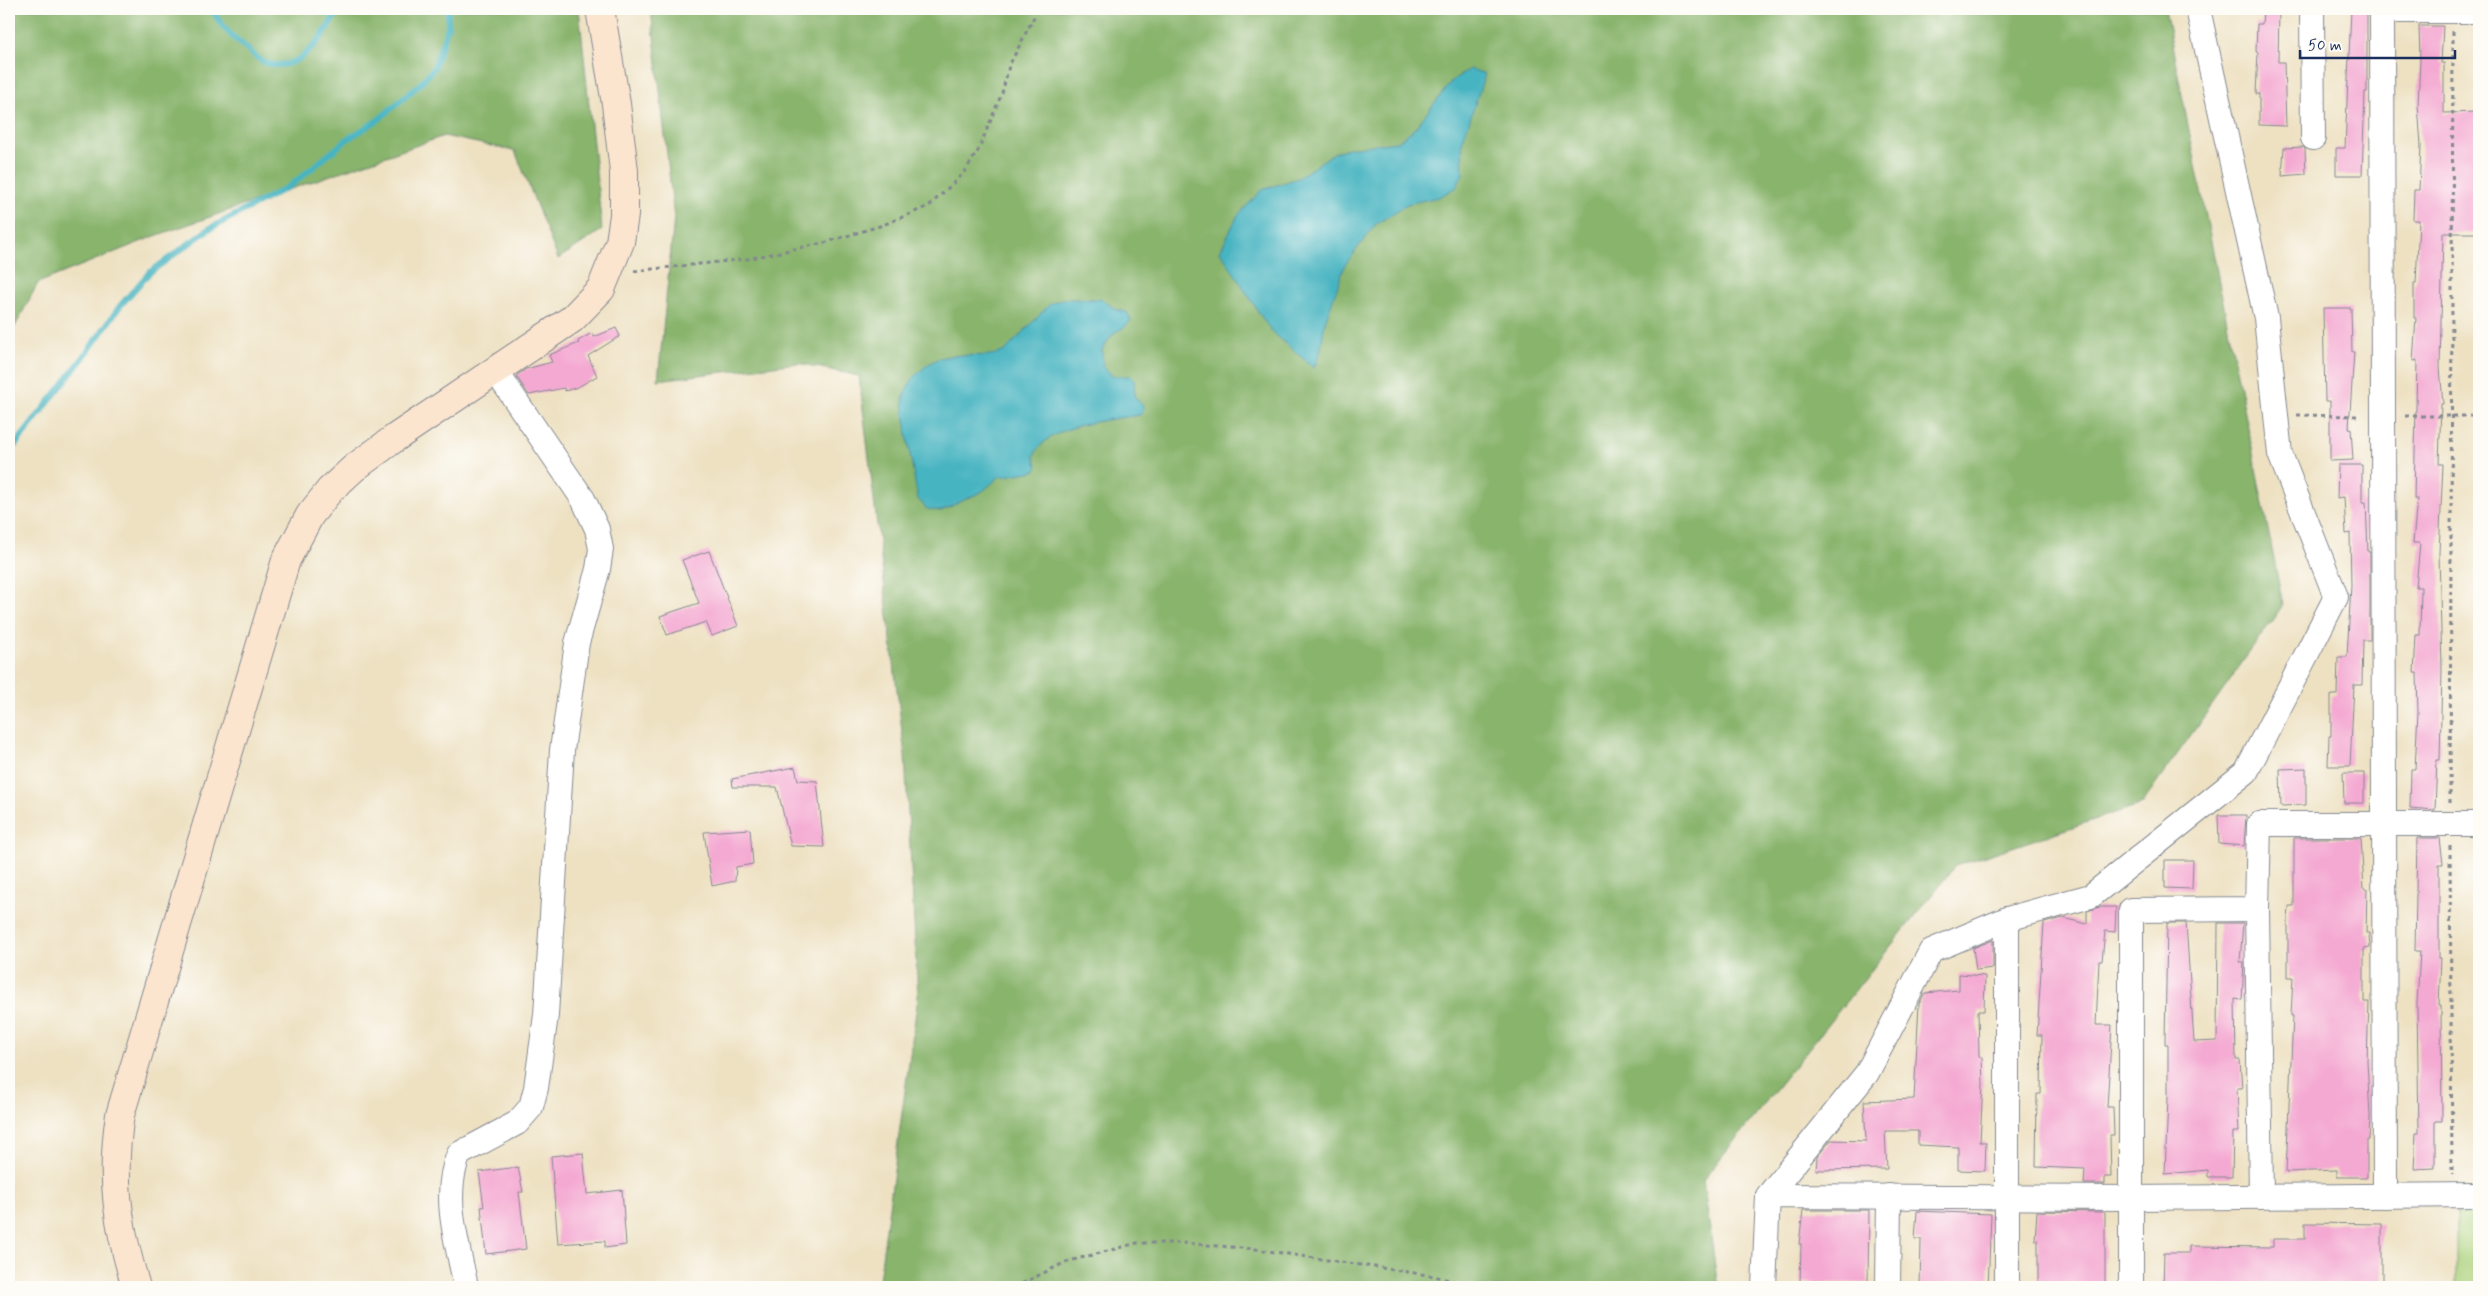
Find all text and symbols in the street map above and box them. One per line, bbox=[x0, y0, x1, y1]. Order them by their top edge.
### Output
scale bar bbox=[2300, 28, 2456, 60]
text: 50 m bbox=[2308, 36, 2342, 56]

